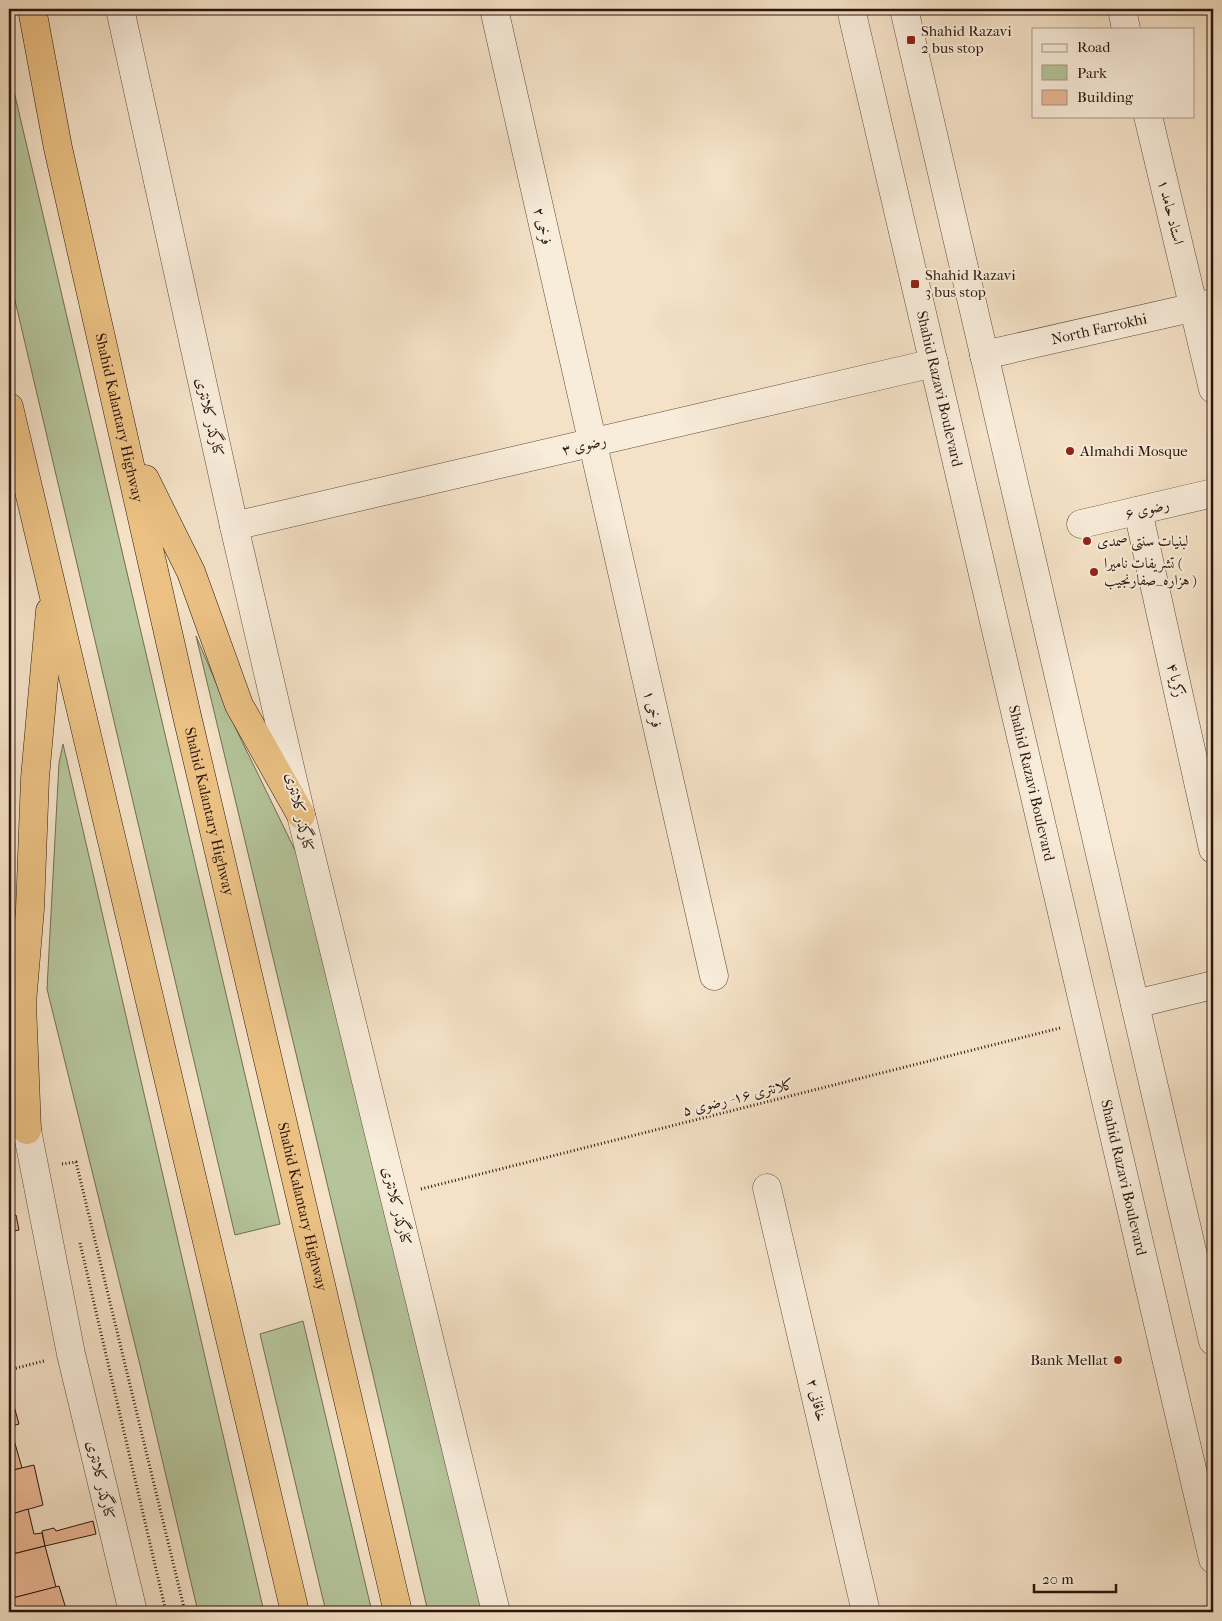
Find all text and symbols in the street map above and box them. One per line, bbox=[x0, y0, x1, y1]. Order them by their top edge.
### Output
place label: Shahid Razavi 2 bus stop bbox=[921, 22, 1012, 57]
legend bbox=[1032, 28, 1194, 118]
marker: Shahid Razavi 2 bus stop bbox=[905, 34, 917, 46]
text: Road bbox=[1077, 38, 1111, 56]
text: Park bbox=[1077, 64, 1107, 82]
text: Building bbox=[1077, 88, 1134, 106]
street label: استاد حامد ۱ bbox=[1154, 178, 1188, 246]
street label: فرخی ۲ bbox=[529, 205, 556, 247]
place label: Shahid Razavi 3 bus stop bbox=[925, 266, 1016, 301]
marker: Shahid Razavi 3 bus stop bbox=[909, 278, 921, 290]
street label: Shahid Razavi Boulevard bbox=[913, 309, 967, 469]
street label: North Farrokhi bbox=[1049, 309, 1149, 348]
street label: Shahid Kalantary Highway bbox=[91, 331, 147, 505]
street label: کنارگذر کلانتری bbox=[192, 375, 230, 458]
street label: رضوی ۳ bbox=[560, 431, 608, 459]
place label: Almahdi Mosque bbox=[1079, 442, 1188, 460]
marker: Almahdi Mosque bbox=[1064, 445, 1076, 457]
street label: رضوی ۶ bbox=[1123, 495, 1171, 523]
place label: لبنیات سنتی صمدی bbox=[1097, 532, 1188, 552]
marker: لبنیات سنتی صمدی bbox=[1081, 535, 1093, 547]
place label: تشریفات نامیرا ( هزاره_صفارنجیب ) bbox=[1104, 554, 1197, 590]
marker: تشریفات نامیرا ( هزاره_صفارنجیب ) bbox=[1088, 566, 1100, 578]
street label: زکریا ۴ bbox=[1163, 661, 1189, 699]
street label: فرخی ۱ bbox=[639, 688, 666, 730]
street label: Shahid Razavi Boulevard bbox=[1005, 703, 1059, 864]
street label: Shahid Kalantary Highway bbox=[181, 725, 238, 899]
street label: کنارگذر کلانتری bbox=[282, 770, 320, 853]
street label: کلانتری ۱۶- رضوی ۵ bbox=[680, 1074, 796, 1120]
street label: Shahid Razavi Boulevard bbox=[1097, 1098, 1151, 1258]
street label: Shahid Kalantary Highway bbox=[274, 1120, 331, 1294]
street label: کنارگذر کلانتری bbox=[379, 1164, 417, 1247]
place label: Bank Mellat bbox=[1030, 1351, 1109, 1369]
marker: Bank Mellat bbox=[1112, 1354, 1124, 1366]
street label: خاقانی ۲ bbox=[803, 1377, 831, 1423]
street label: کنارگذر کلانتری bbox=[83, 1438, 121, 1521]
scale bar bbox=[1034, 1561, 1117, 1593]
text: 20 m bbox=[1042, 1570, 1074, 1588]

